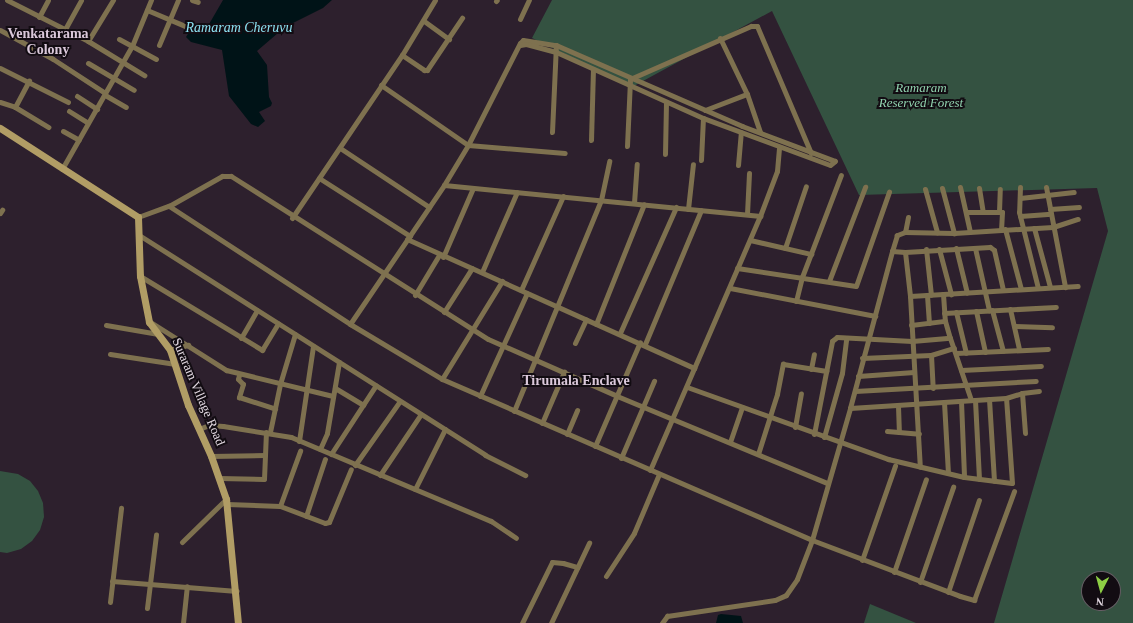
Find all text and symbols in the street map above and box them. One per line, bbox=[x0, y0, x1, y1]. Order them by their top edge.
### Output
water label: Ramaram Cheruvu bbox=[186, 20, 292, 36]
district label: Venkatarama Colony bbox=[7, 26, 89, 58]
park label: Ramaram Reserved Forest bbox=[879, 81, 963, 112]
street label: Suraram Village Road bbox=[168, 336, 228, 448]
district label: Tirumala Enclave bbox=[522, 373, 630, 389]
north arrow bbox=[1081, 571, 1121, 611]
text: N bbox=[1095, 596, 1104, 608]

